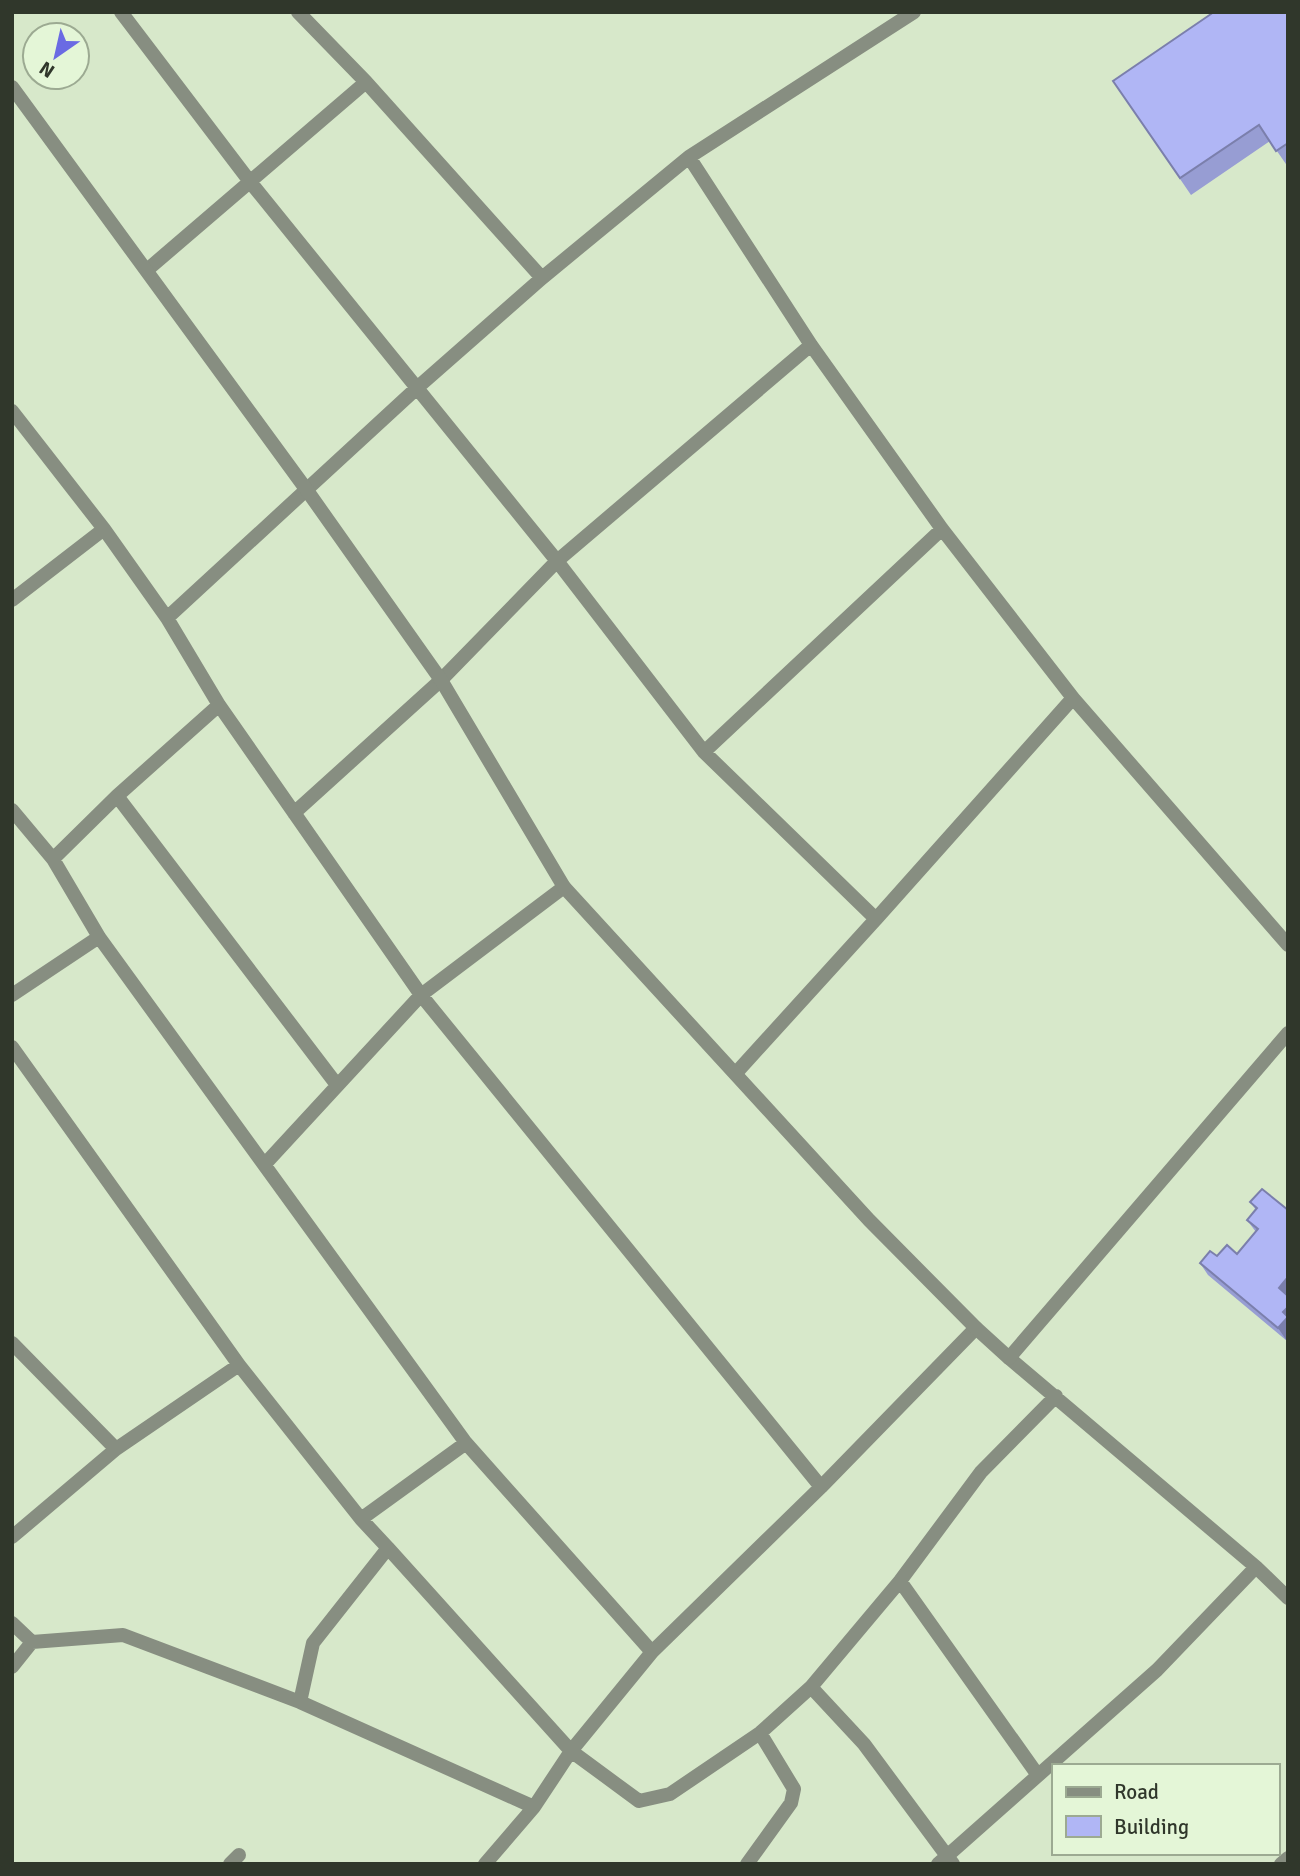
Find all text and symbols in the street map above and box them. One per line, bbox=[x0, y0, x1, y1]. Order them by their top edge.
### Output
north arrow bbox=[21, 21, 91, 91]
text: N bbox=[35, 56, 59, 83]
legend bbox=[1052, 1764, 1279, 1855]
text: Road bbox=[1114, 1779, 1159, 1805]
text: Building bbox=[1114, 1814, 1189, 1840]

